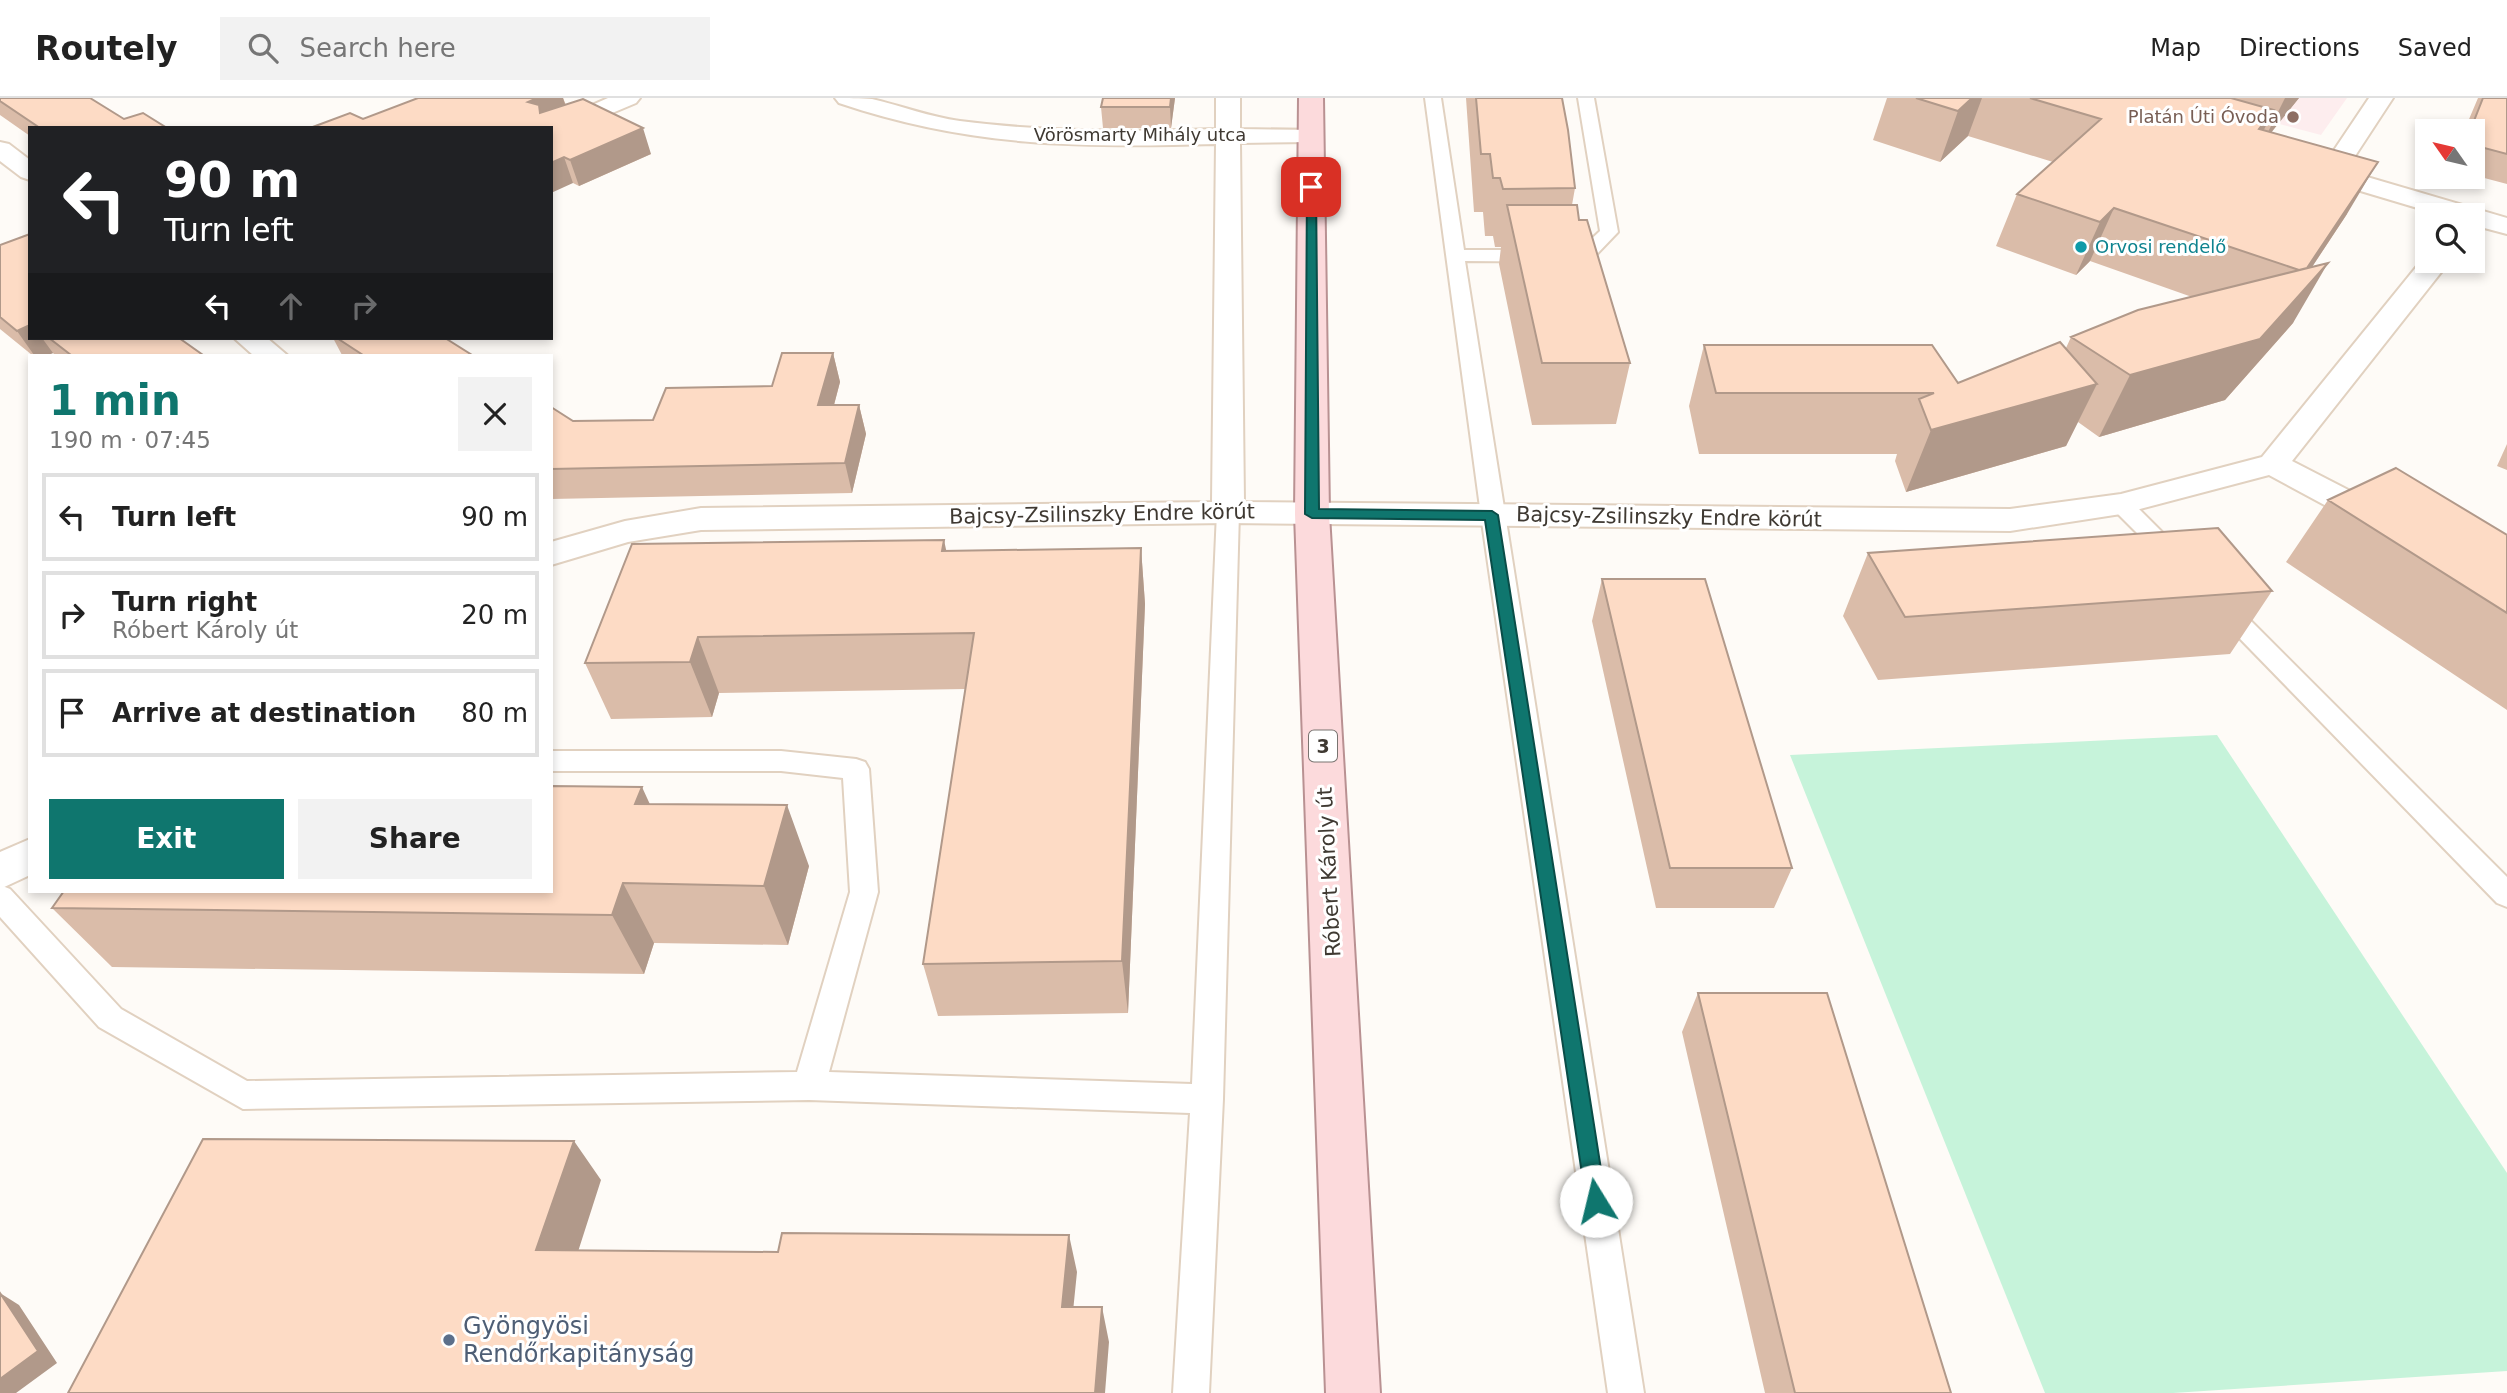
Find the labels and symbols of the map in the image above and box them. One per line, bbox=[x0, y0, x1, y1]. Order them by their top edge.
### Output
place label: Platán Úti Óvoda bbox=[2128, 106, 2279, 127]
marker: Platán Úti Óvoda bbox=[2285, 109, 2301, 125]
north arrow bbox=[2415, 119, 2485, 189]
street label: Vörösmarty Mihály utca bbox=[1034, 124, 1246, 145]
pin bbox=[1281, 157, 1341, 217]
place label: Orvosi rendelő bbox=[2095, 236, 2226, 257]
marker: Orvosi rendelő bbox=[2073, 239, 2089, 255]
street label: Bajcsy-Zsilinszky Endre körút bbox=[949, 499, 1255, 529]
street label: Bajcsy-Zsilinszky Endre körút bbox=[1516, 502, 1822, 532]
road number: 3 bbox=[1309, 730, 1337, 762]
street label: Róbert Károly út bbox=[1313, 786, 1345, 958]
position arrow bbox=[1559, 1164, 1633, 1238]
place label: Gyöngyösi Rendőrkapitányság bbox=[463, 1312, 694, 1368]
marker: Gyöngyösi Rendőrkapitányság bbox=[441, 1332, 457, 1348]

